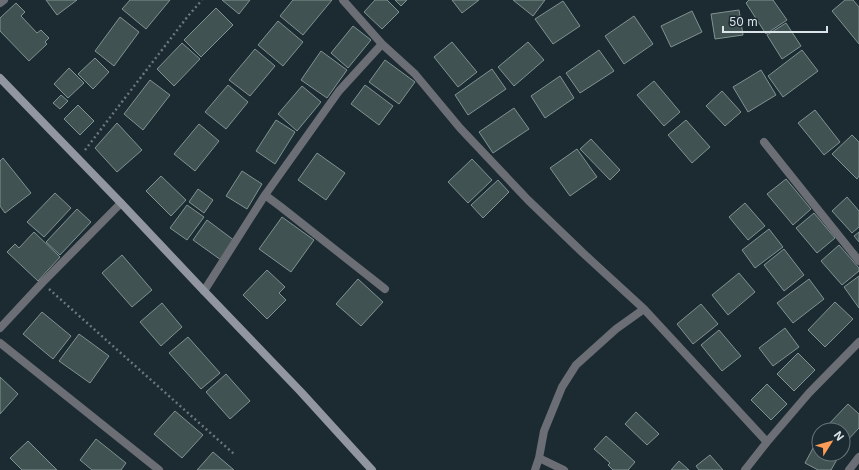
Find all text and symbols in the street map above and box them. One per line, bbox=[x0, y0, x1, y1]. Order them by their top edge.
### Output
scale bar bbox=[723, 8, 827, 34]
text: 50 m bbox=[729, 14, 758, 29]
north arrow bbox=[811, 422, 851, 462]
text: N bbox=[831, 428, 847, 444]

